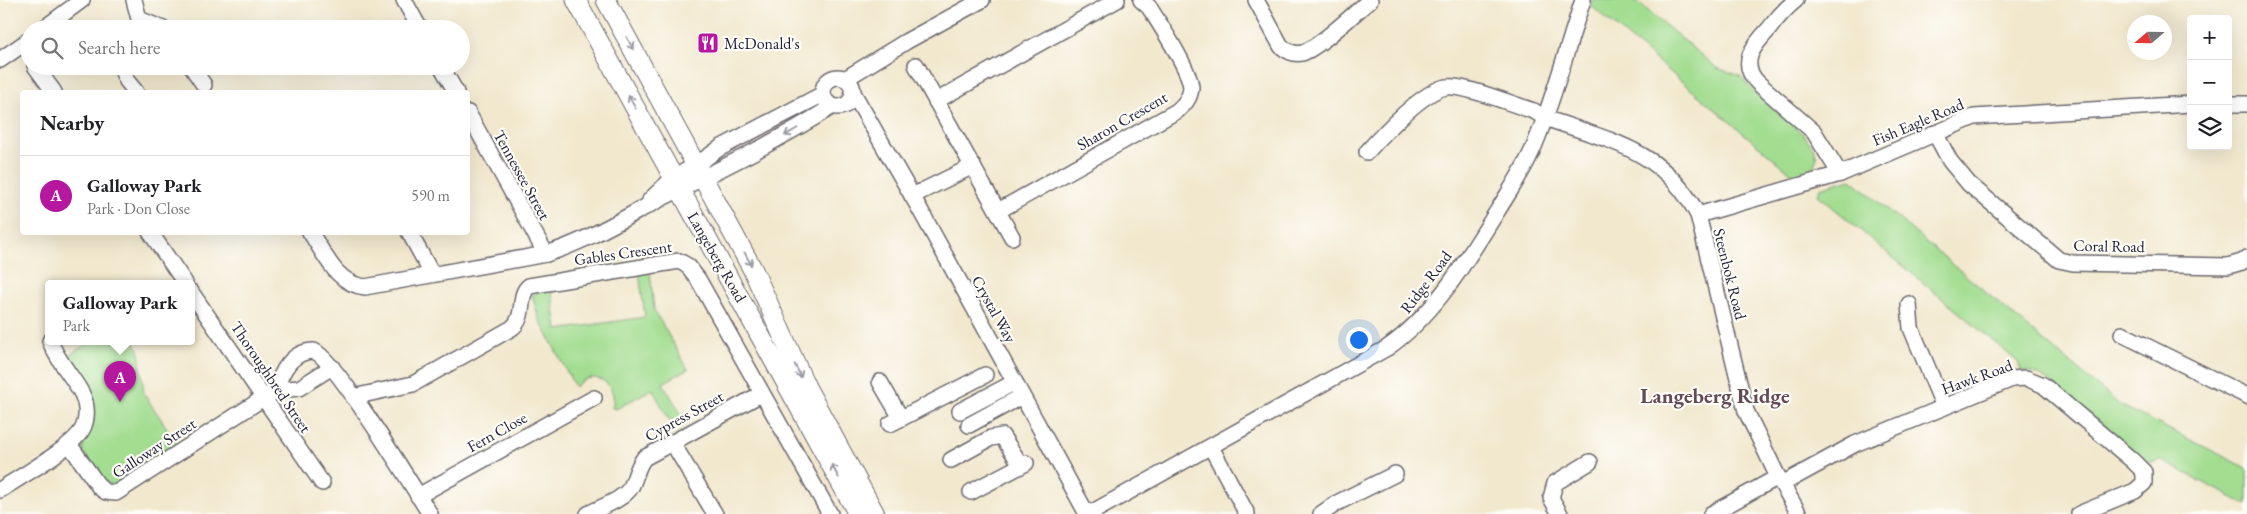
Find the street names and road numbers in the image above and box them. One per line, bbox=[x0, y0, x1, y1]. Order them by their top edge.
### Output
street label: Sharon Crescent bbox=[1073, 87, 1171, 155]
street label: Fish Eagle Road bbox=[1869, 93, 1968, 151]
street label: Tennessee Street bbox=[489, 126, 555, 224]
street label: Langeberg Road bbox=[683, 208, 752, 307]
street label: Steenbok Road bbox=[1709, 226, 1752, 323]
street label: Coral Road bbox=[2073, 235, 2146, 257]
street label: Gables Crescent bbox=[573, 236, 673, 270]
street label: Ridge Road bbox=[1396, 246, 1457, 318]
street label: Crystal Way bbox=[967, 272, 1022, 347]
street label: Thoroughbred Street bbox=[226, 317, 316, 437]
street label: Hawk Road bbox=[1939, 354, 2016, 400]
street label: Cypress Street bbox=[641, 386, 727, 446]
street label: Fern Close bbox=[463, 407, 531, 457]
street label: Galloway Street bbox=[108, 413, 200, 483]

